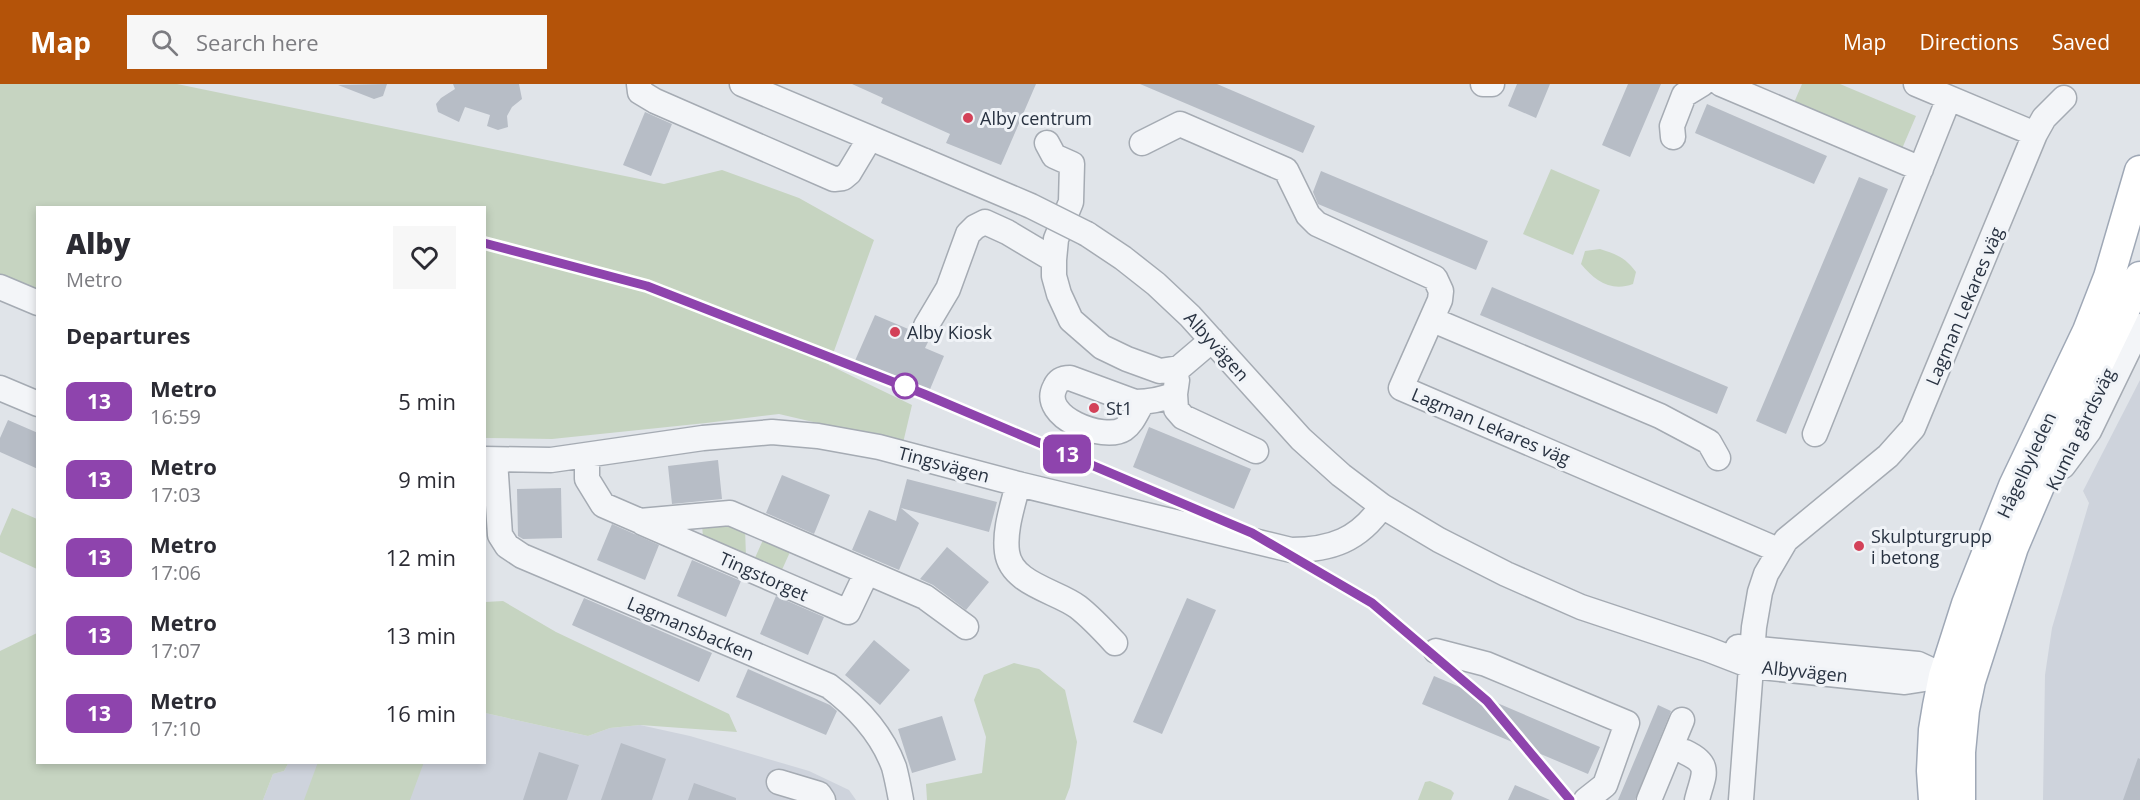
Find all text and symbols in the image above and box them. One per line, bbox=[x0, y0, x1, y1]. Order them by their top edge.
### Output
search box bbox=[127, 15, 547, 69]
text: Map bbox=[30, 23, 91, 61]
icon: search bbox=[148, 26, 181, 59]
text: Search here bbox=[196, 27, 319, 57]
text: Map bbox=[1843, 28, 1886, 56]
text: Directions bbox=[1919, 28, 2019, 56]
text: Saved bbox=[2052, 28, 2110, 56]
place label: Alby centrum bbox=[980, 106, 1092, 130]
marker: Alby centrum bbox=[961, 111, 975, 125]
street label: Lagman Lekares väg bbox=[1920, 223, 2008, 389]
text: Alby bbox=[66, 224, 130, 262]
button: heart bbox=[393, 226, 456, 289]
text: Metro bbox=[66, 266, 123, 293]
street label: Albyvägen bbox=[1179, 306, 1255, 386]
text: Departures bbox=[66, 320, 190, 350]
place label: Alby Kiosk bbox=[907, 320, 993, 344]
marker: Alby Kiosk bbox=[888, 325, 902, 339]
street label: Kumla gårdsväg bbox=[2040, 364, 2120, 494]
text: Metro bbox=[150, 373, 217, 403]
unlabelled marker bbox=[892, 373, 918, 399]
street label: Lagman Lekares väg bbox=[1408, 382, 1574, 470]
text: 5 min bbox=[398, 386, 456, 416]
text: 13 bbox=[87, 387, 111, 415]
place label: St1 bbox=[1106, 396, 1133, 420]
marker: St1 bbox=[1087, 401, 1101, 415]
text: 16:59 bbox=[150, 403, 201, 430]
street label: Hågelbyleden bbox=[1991, 408, 2061, 522]
line badge: 13 bbox=[1040, 434, 1094, 473]
street label: Tingsvägen bbox=[896, 440, 992, 488]
text: 13 bbox=[1055, 440, 1079, 468]
text: Metro bbox=[150, 451, 217, 481]
text: 9 min bbox=[398, 464, 456, 494]
text: 13 bbox=[87, 465, 111, 493]
text: 17:03 bbox=[150, 481, 201, 508]
place label: Skulpturgrupp i betong bbox=[1871, 524, 1992, 569]
text: Metro bbox=[150, 529, 217, 559]
marker: Skulpturgrupp i betong bbox=[1852, 539, 1866, 553]
text: 12 min bbox=[386, 542, 456, 572]
text: 13 bbox=[87, 543, 111, 571]
street label: Tingstorget bbox=[716, 546, 812, 606]
text: 17:06 bbox=[150, 559, 201, 586]
street label: Lagmansbacken bbox=[624, 590, 758, 666]
text: Metro bbox=[150, 607, 217, 637]
text: 13 min bbox=[386, 620, 456, 650]
text: 13 bbox=[87, 621, 111, 649]
text: 17:07 bbox=[150, 637, 201, 664]
street label: Albyvägen bbox=[1761, 655, 1849, 687]
text: Metro bbox=[150, 685, 217, 715]
text: 16 min bbox=[386, 698, 456, 728]
text: 13 bbox=[87, 699, 111, 727]
text: 17:10 bbox=[150, 715, 201, 742]

